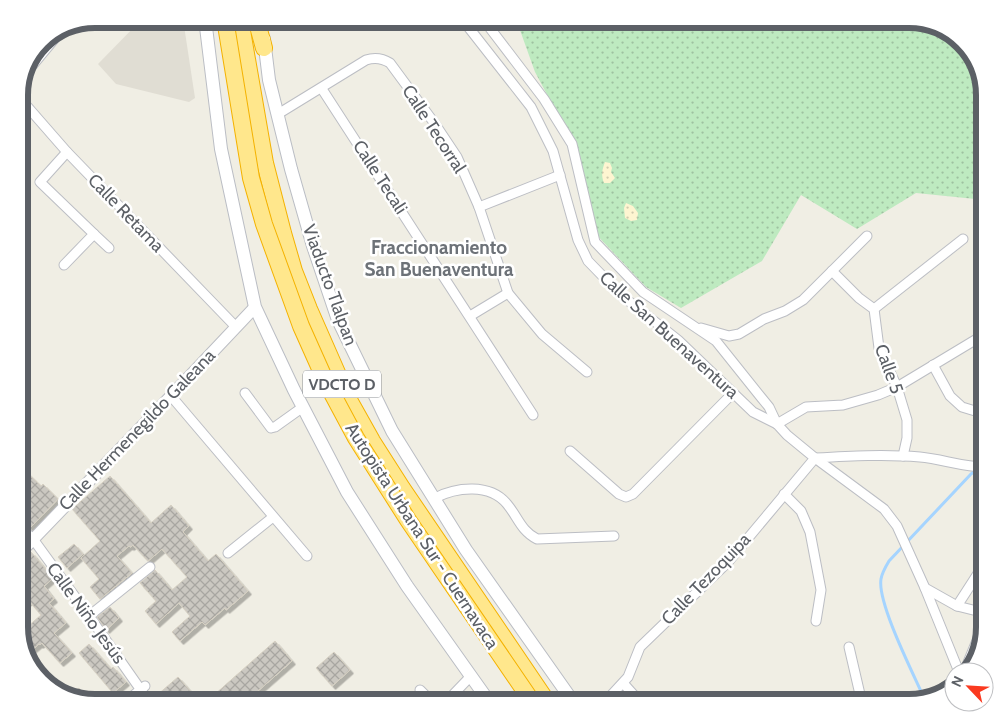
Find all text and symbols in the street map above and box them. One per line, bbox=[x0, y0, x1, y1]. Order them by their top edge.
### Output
street label: Calle Tecorral bbox=[397, 81, 471, 178]
street label: Calle Tecali bbox=[348, 136, 412, 218]
street label: Calle Retama bbox=[83, 169, 169, 257]
street label: Viaducto Tlalpan bbox=[298, 222, 362, 348]
district label: Fraccionamiento San Buenaventura bbox=[365, 236, 514, 281]
street label: Calle San Buenaventura bbox=[595, 267, 743, 404]
street label: Calle 5 bbox=[870, 341, 908, 397]
street label: Calle Hermenegildo Galeana bbox=[54, 345, 220, 515]
road number: VDCTO D bbox=[303, 370, 381, 398]
street label: Autopista Urbana Sur - Cuernavaca bbox=[341, 419, 504, 653]
street label: Calle Tezoquipa bbox=[657, 528, 755, 629]
street label: Calle Niño Jesús bbox=[42, 558, 130, 668]
north arrow bbox=[944, 662, 994, 712]
text: N bbox=[947, 673, 967, 690]

